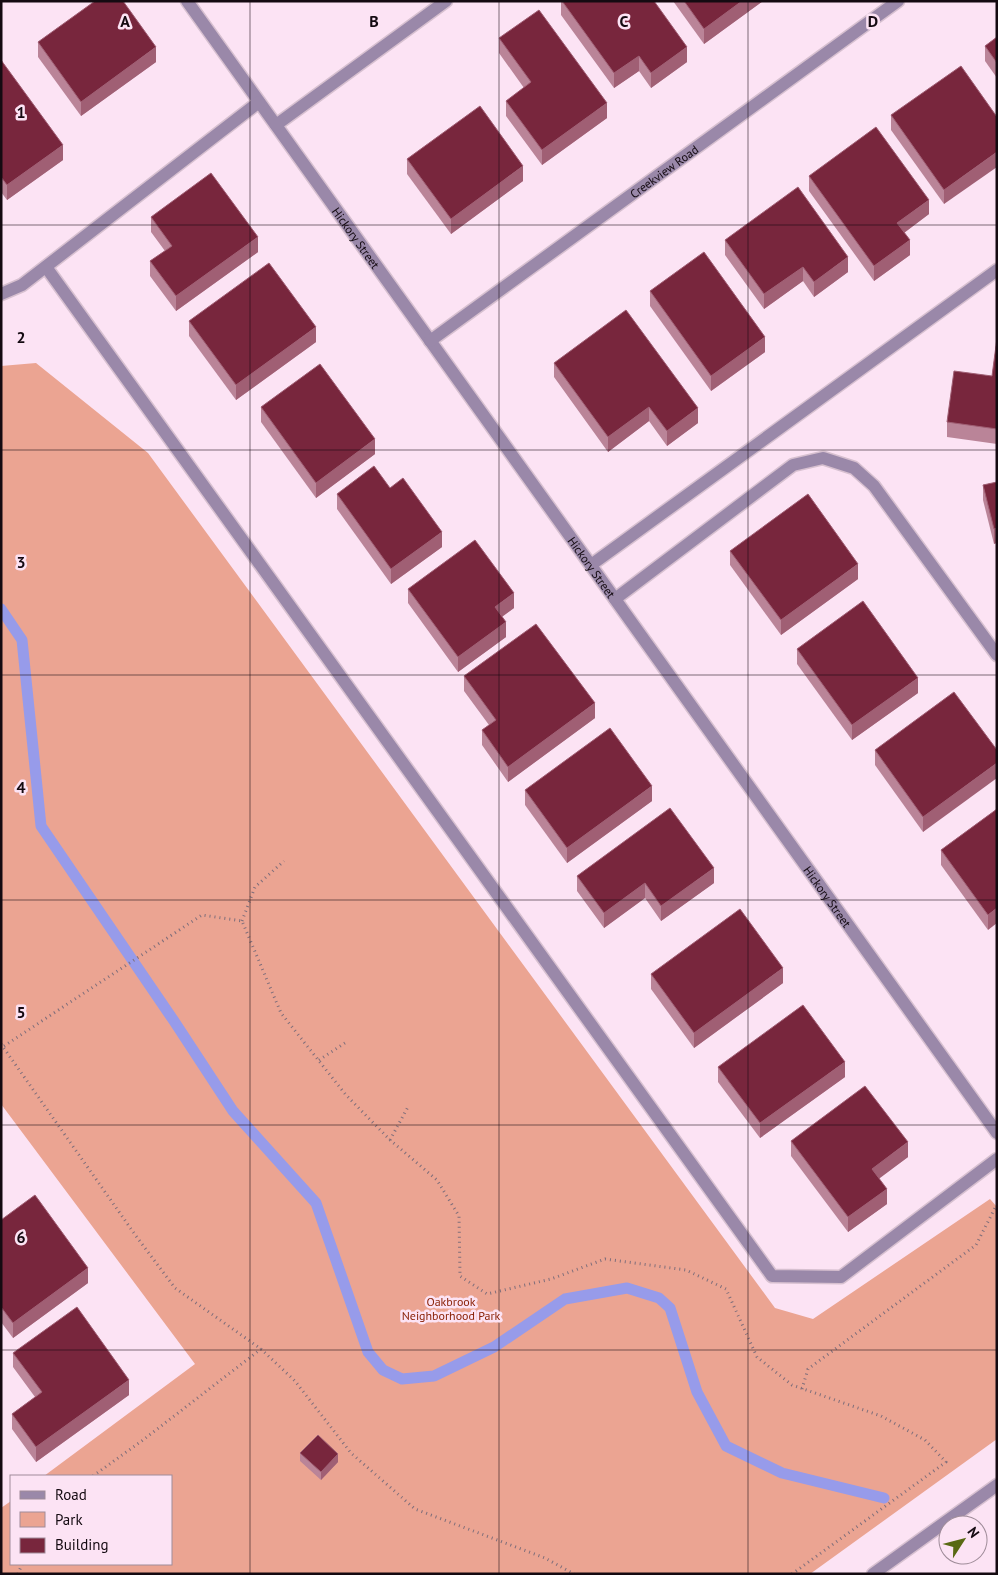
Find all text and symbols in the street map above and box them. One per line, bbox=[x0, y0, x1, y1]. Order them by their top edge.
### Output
text: A bbox=[120, 11, 130, 31]
text: B bbox=[369, 11, 379, 31]
text: C bbox=[620, 11, 629, 31]
text: D bbox=[868, 11, 878, 31]
text: 1 bbox=[16, 102, 26, 122]
street label: Creekview Road bbox=[627, 141, 701, 201]
street label: Hickory Street bbox=[329, 204, 383, 271]
text: 2 bbox=[16, 327, 26, 347]
street label: Hickory Street bbox=[565, 533, 619, 601]
text: 3 bbox=[16, 552, 26, 572]
text: 4 bbox=[16, 777, 26, 797]
street label: Hickory Street bbox=[801, 863, 855, 930]
text: 5 bbox=[16, 1002, 26, 1022]
text: 6 bbox=[16, 1227, 26, 1247]
park label: Oakbrook Neighborhood Park bbox=[402, 1294, 501, 1323]
legend bbox=[10, 1475, 172, 1565]
text: Road bbox=[55, 1485, 87, 1504]
text: Park bbox=[55, 1510, 83, 1529]
north arrow bbox=[938, 1515, 988, 1565]
text: N bbox=[964, 1523, 984, 1541]
text: Building bbox=[55, 1535, 109, 1554]

